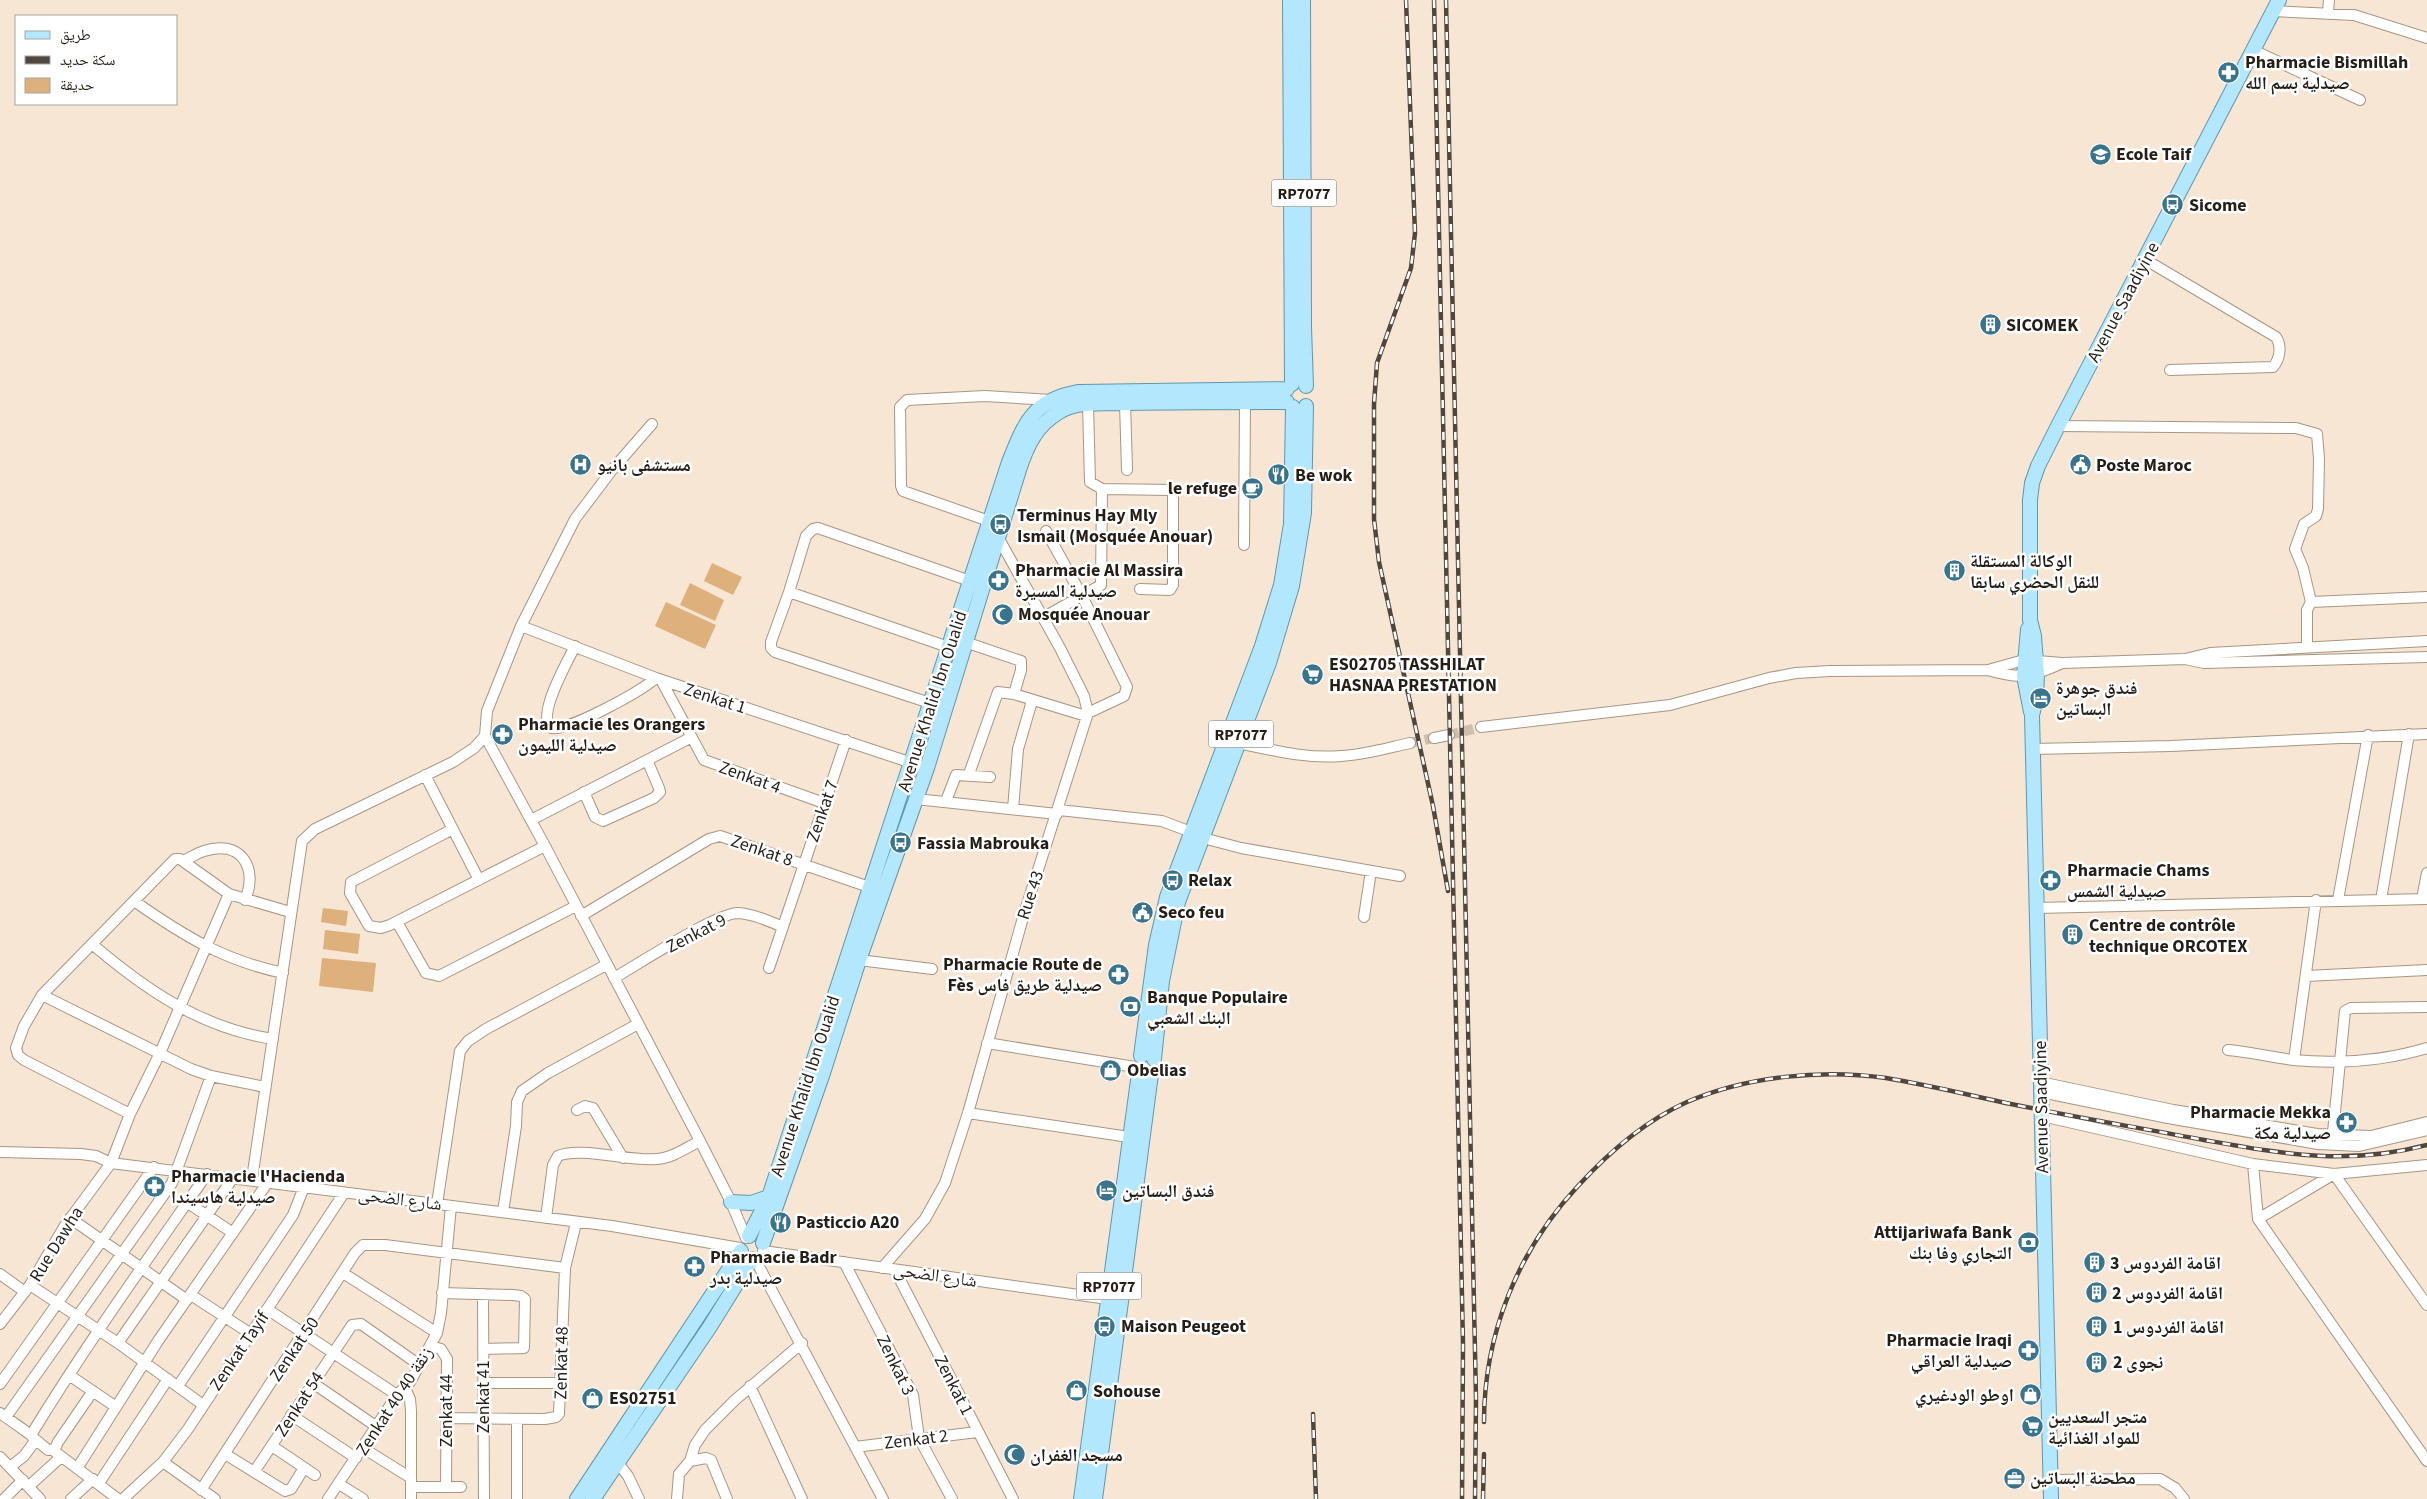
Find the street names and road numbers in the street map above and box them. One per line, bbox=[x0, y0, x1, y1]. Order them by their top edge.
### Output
road number: RP7077 bbox=[1272, 180, 1336, 207]
street label: Avenue Saadiyine bbox=[2081, 238, 2166, 367]
street label: Avenue Khalid Ibn Oualid bbox=[891, 607, 974, 795]
street label: Zenkat 1 bbox=[680, 677, 749, 720]
road number: RP7077 bbox=[1208, 721, 1274, 748]
street label: Zenkat 4 bbox=[715, 755, 784, 800]
street label: Zenkat 7 bbox=[800, 777, 845, 846]
street label: Zenkat 8 bbox=[727, 828, 796, 873]
street label: Rue 43 bbox=[1011, 867, 1050, 923]
street label: Zenkat 9 bbox=[662, 908, 731, 959]
street label: Avenue Khalid Ibn Oualid bbox=[764, 992, 847, 1180]
street label: Avenue Saadiyine bbox=[2028, 1040, 2055, 1174]
street label: شارع الضحى bbox=[357, 1182, 443, 1217]
street label: Rue Dawha bbox=[23, 1202, 89, 1287]
street label: شارع الضحى bbox=[891, 1257, 978, 1294]
road number: RP7077 bbox=[1076, 1272, 1142, 1300]
street label: Zenkat Tayif bbox=[204, 1306, 276, 1396]
street label: Zenkat 50 bbox=[264, 1312, 325, 1387]
street label: Zenkat 48 bbox=[548, 1326, 575, 1400]
street label: Zenkat 3 bbox=[870, 1331, 921, 1400]
street label: Zenkat 40 زنقة 40 bbox=[350, 1342, 439, 1461]
street label: Zenkat 1 bbox=[928, 1351, 979, 1420]
street label: Zenkat 41 bbox=[471, 1360, 496, 1434]
street label: Zenkat 54 bbox=[269, 1367, 330, 1442]
street label: Zenkat 44 bbox=[434, 1374, 459, 1448]
street label: Zenkat 2 bbox=[883, 1423, 950, 1456]

